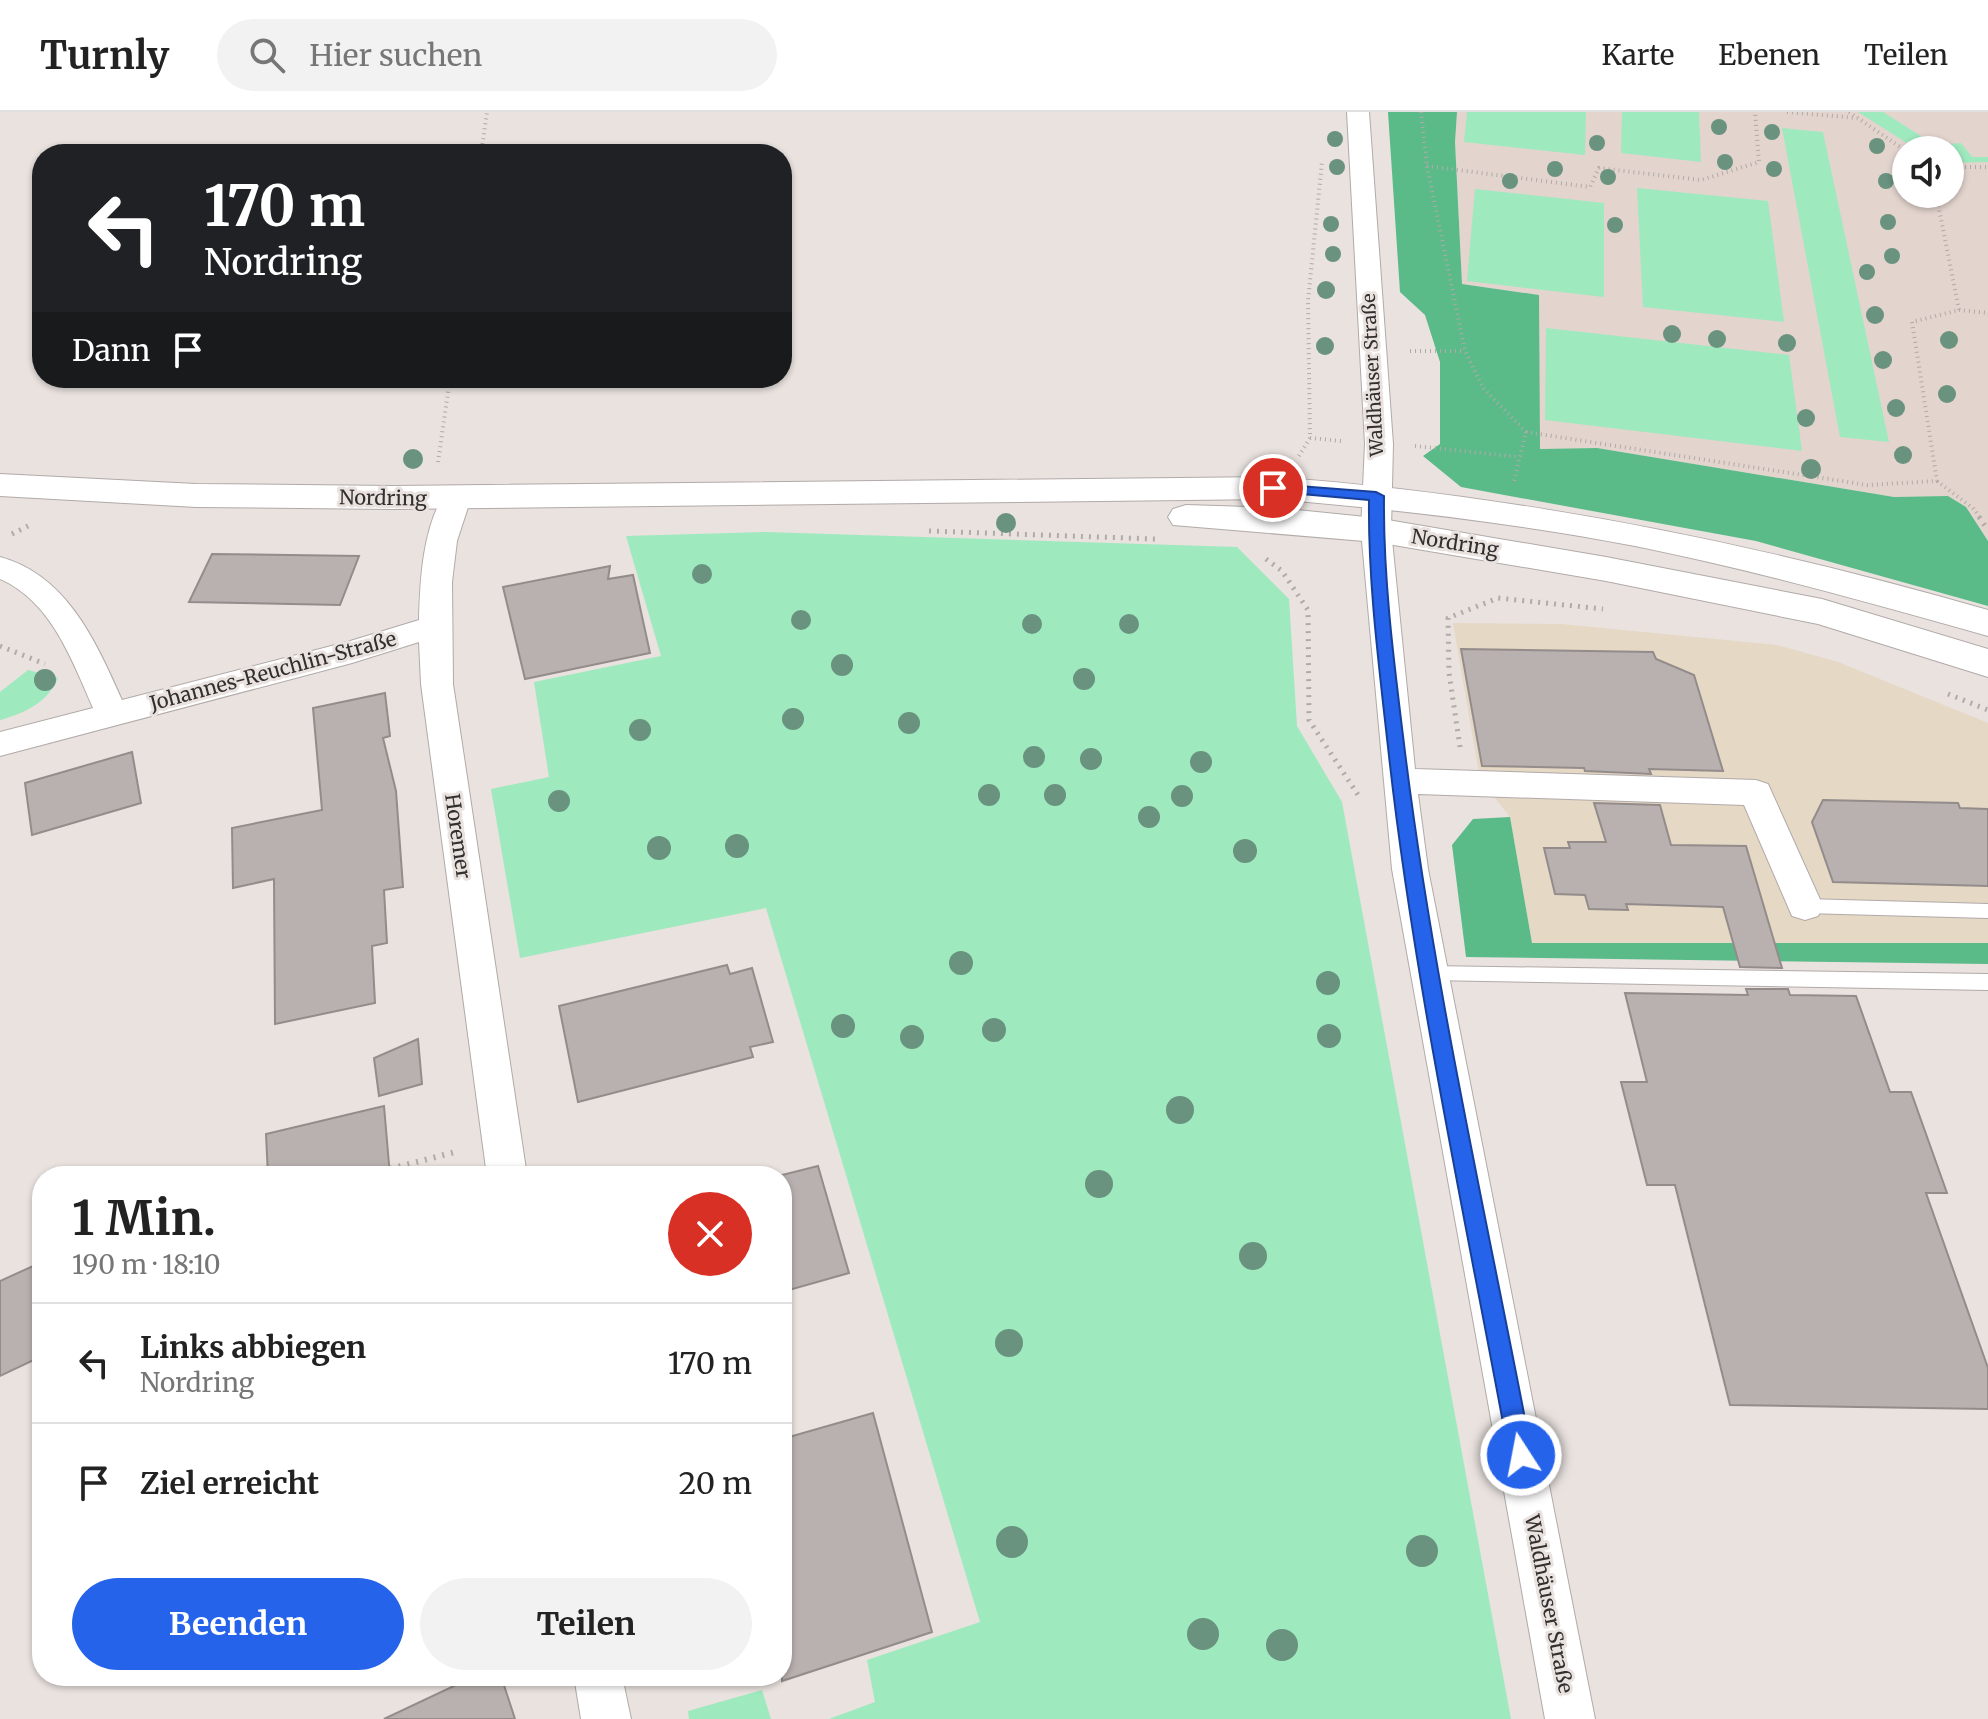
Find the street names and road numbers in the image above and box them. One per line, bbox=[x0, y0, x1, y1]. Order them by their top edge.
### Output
street label: Waldhäuser Straße bbox=[1357, 293, 1388, 458]
street label: Nordring bbox=[339, 484, 427, 511]
street label: Nordring bbox=[1410, 523, 1500, 562]
street label: Johannes-Reuchlin-Straße bbox=[146, 626, 399, 716]
street label: Horemer bbox=[440, 792, 477, 880]
street label: Waldhäuser Straße bbox=[1520, 1512, 1579, 1695]

